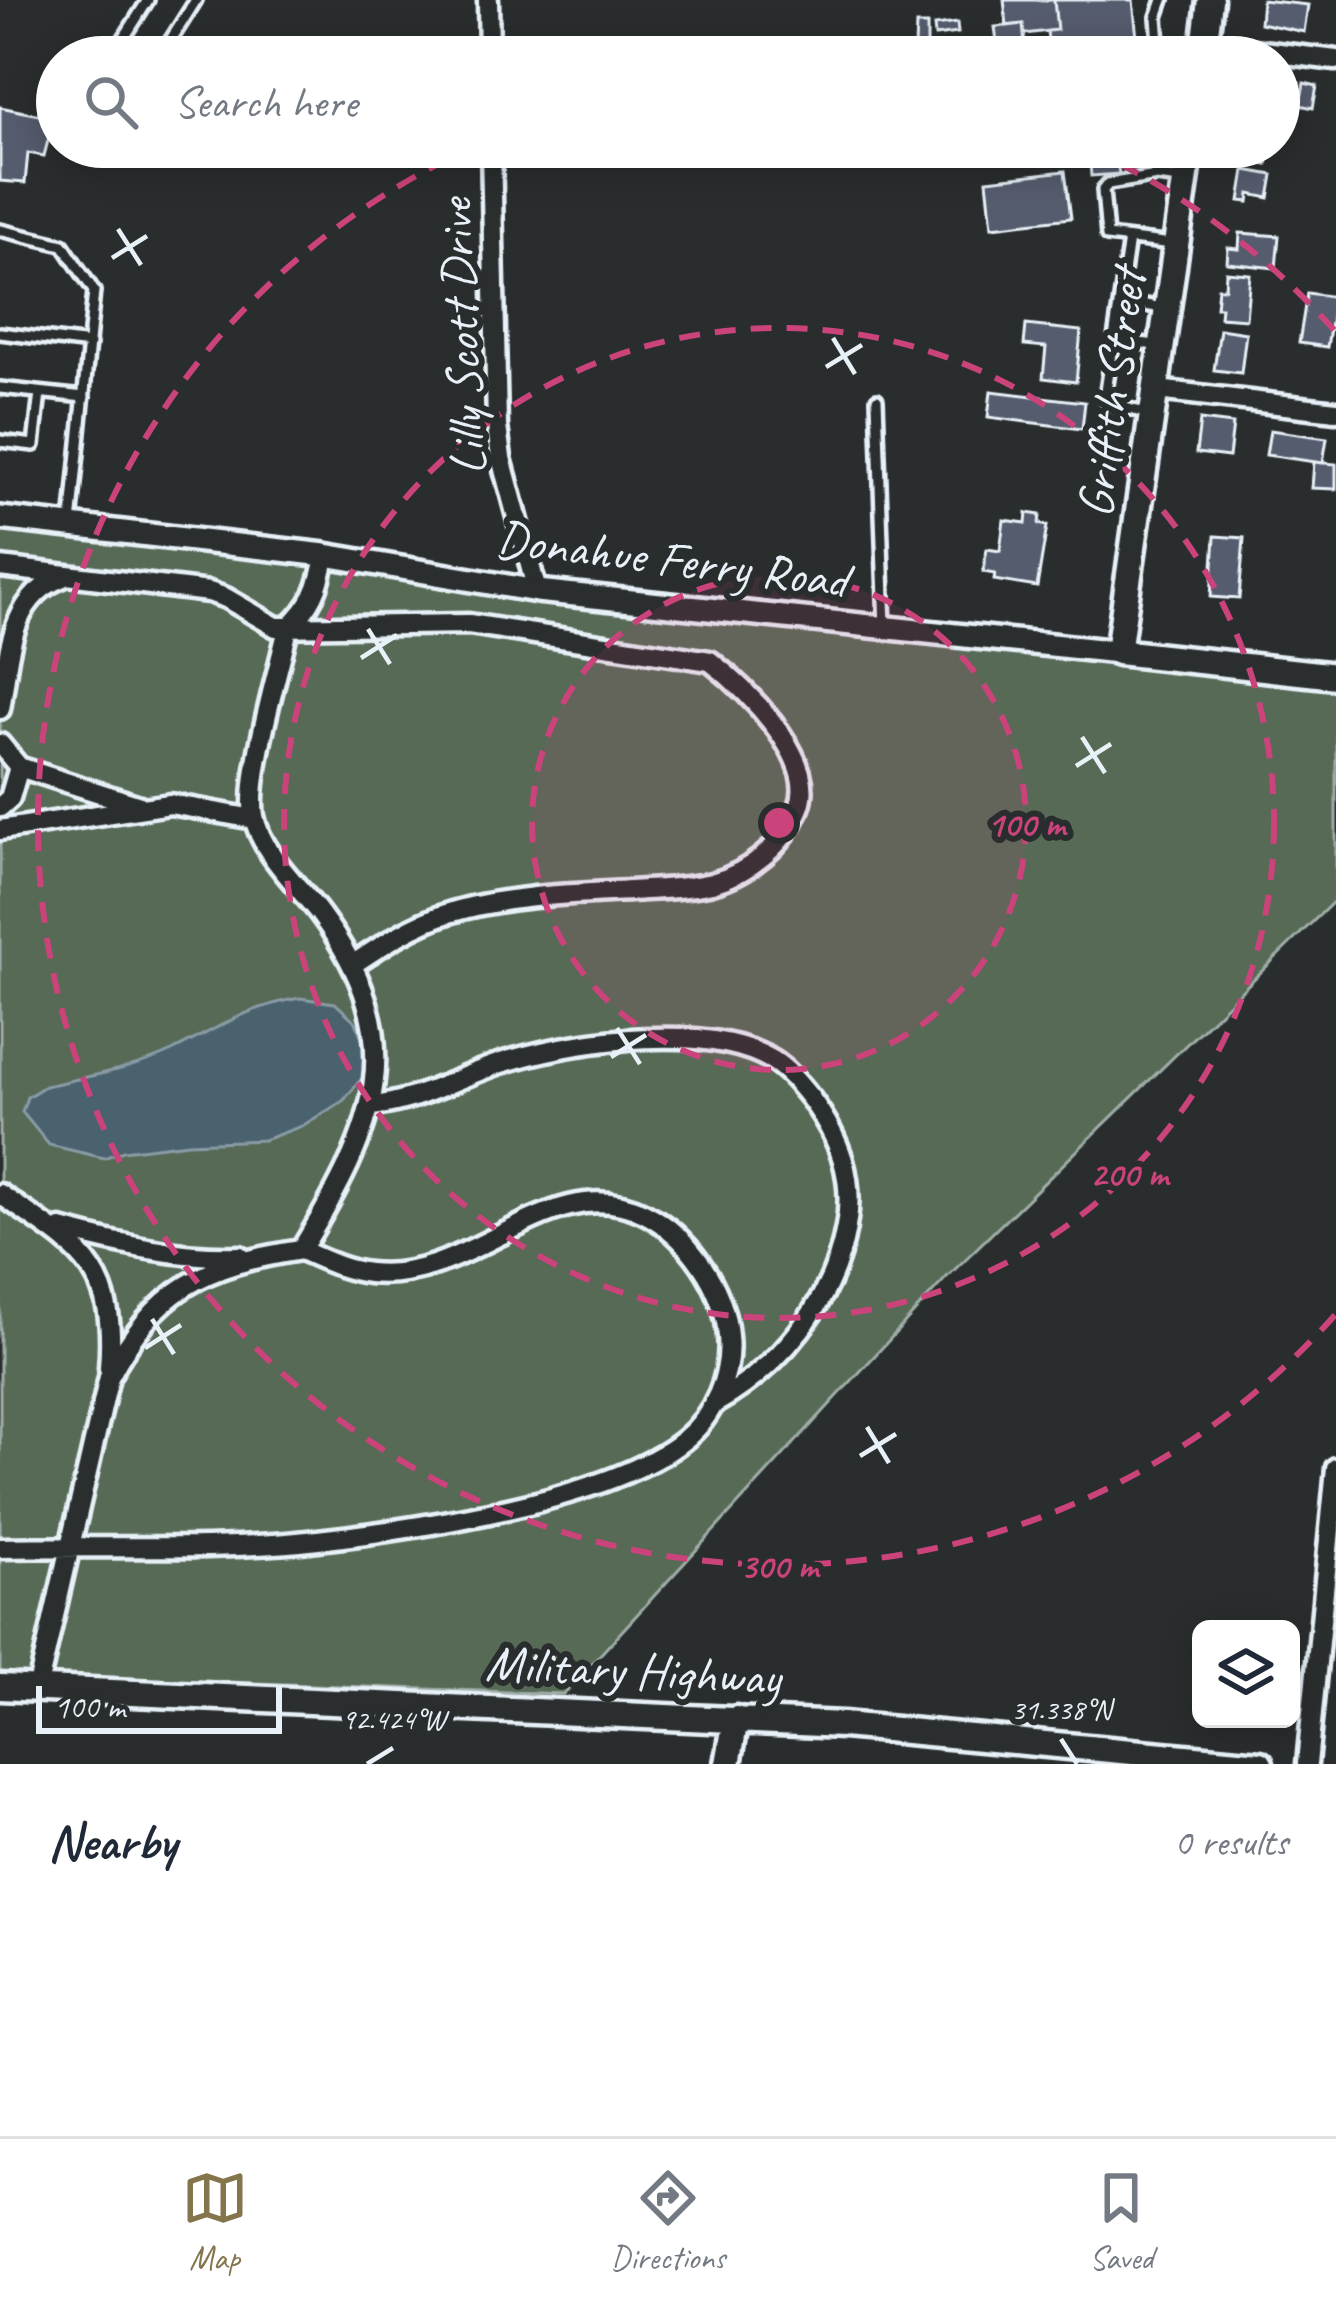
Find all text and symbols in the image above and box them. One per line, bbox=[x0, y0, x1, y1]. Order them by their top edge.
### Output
search box bbox=[36, 36, 1300, 168]
icon: search bbox=[78, 69, 144, 135]
text: Search here bbox=[174, 74, 357, 131]
street label: Lilly Scott Drive bbox=[422, 194, 500, 477]
street label: Griffith Street bbox=[1062, 259, 1161, 521]
street label: Donahue Ferry Road bbox=[493, 506, 858, 613]
text: 100 m bbox=[987, 801, 1068, 847]
centre of rings bbox=[758, 802, 800, 844]
text: 200 m bbox=[1090, 1151, 1171, 1197]
text: 300 m bbox=[740, 1543, 821, 1589]
map controls bbox=[1192, 1620, 1300, 1728]
button: layers bbox=[1192, 1620, 1300, 1728]
street label: Military Highway bbox=[484, 1630, 786, 1710]
scale bar bbox=[36, 1680, 282, 1733]
text: 100 m bbox=[54, 1686, 125, 1728]
text: 31.338°N bbox=[1011, 1690, 1116, 1728]
text: 92.424°W bbox=[341, 1700, 450, 1738]
text: Nearby bbox=[48, 1810, 176, 1874]
text: 0 results bbox=[1174, 1818, 1288, 1867]
tab: Map bbox=[182, 2165, 248, 2279]
tab: Directions bbox=[611, 2165, 725, 2279]
tab: Saved bbox=[1088, 2165, 1154, 2279]

